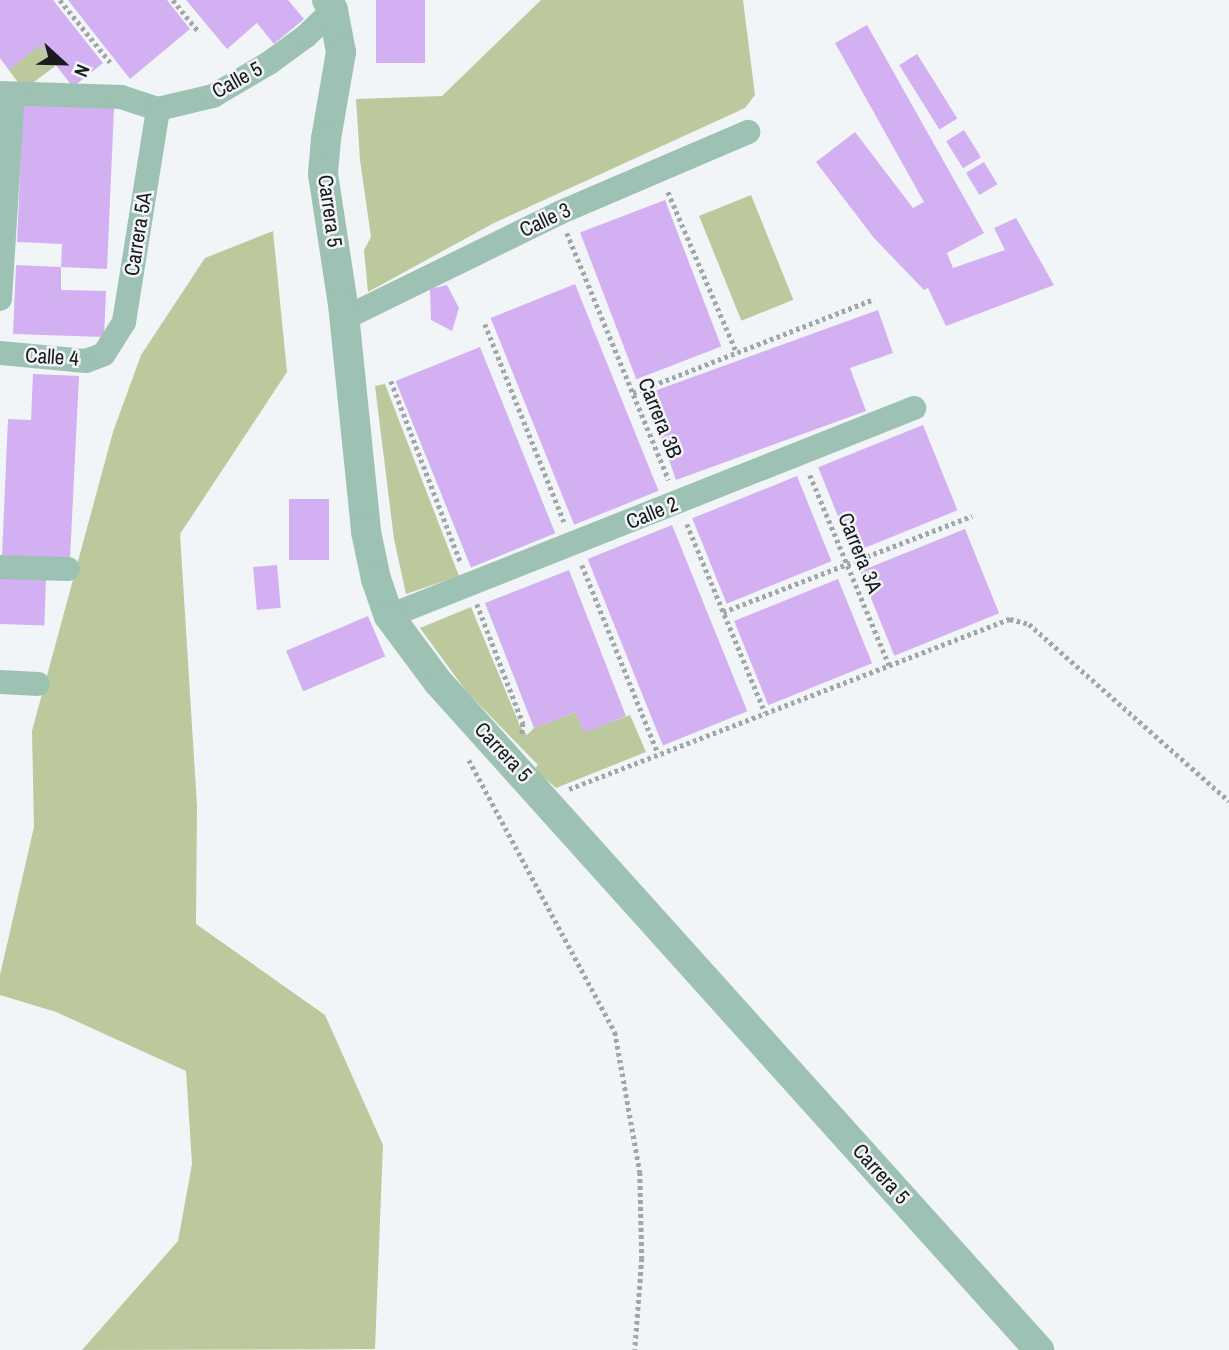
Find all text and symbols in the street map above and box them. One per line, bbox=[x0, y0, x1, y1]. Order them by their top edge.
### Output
north arrow bbox=[28, 28, 98, 98]
street label: Calle 5 bbox=[207, 56, 267, 104]
text: N bbox=[68, 61, 97, 81]
street label: Carrera 5 bbox=[312, 173, 348, 249]
street label: Carrera 5A bbox=[119, 190, 157, 278]
street label: Calle 3 bbox=[515, 197, 575, 243]
street label: Calle 4 bbox=[24, 343, 80, 371]
street label: Carrera 3B bbox=[633, 374, 687, 462]
street label: Calle 2 bbox=[622, 491, 682, 535]
street label: Carrera 3A bbox=[833, 509, 887, 597]
street label: Carrera 5 bbox=[469, 717, 537, 787]
street label: Carrera 5 bbox=[847, 1139, 915, 1209]

